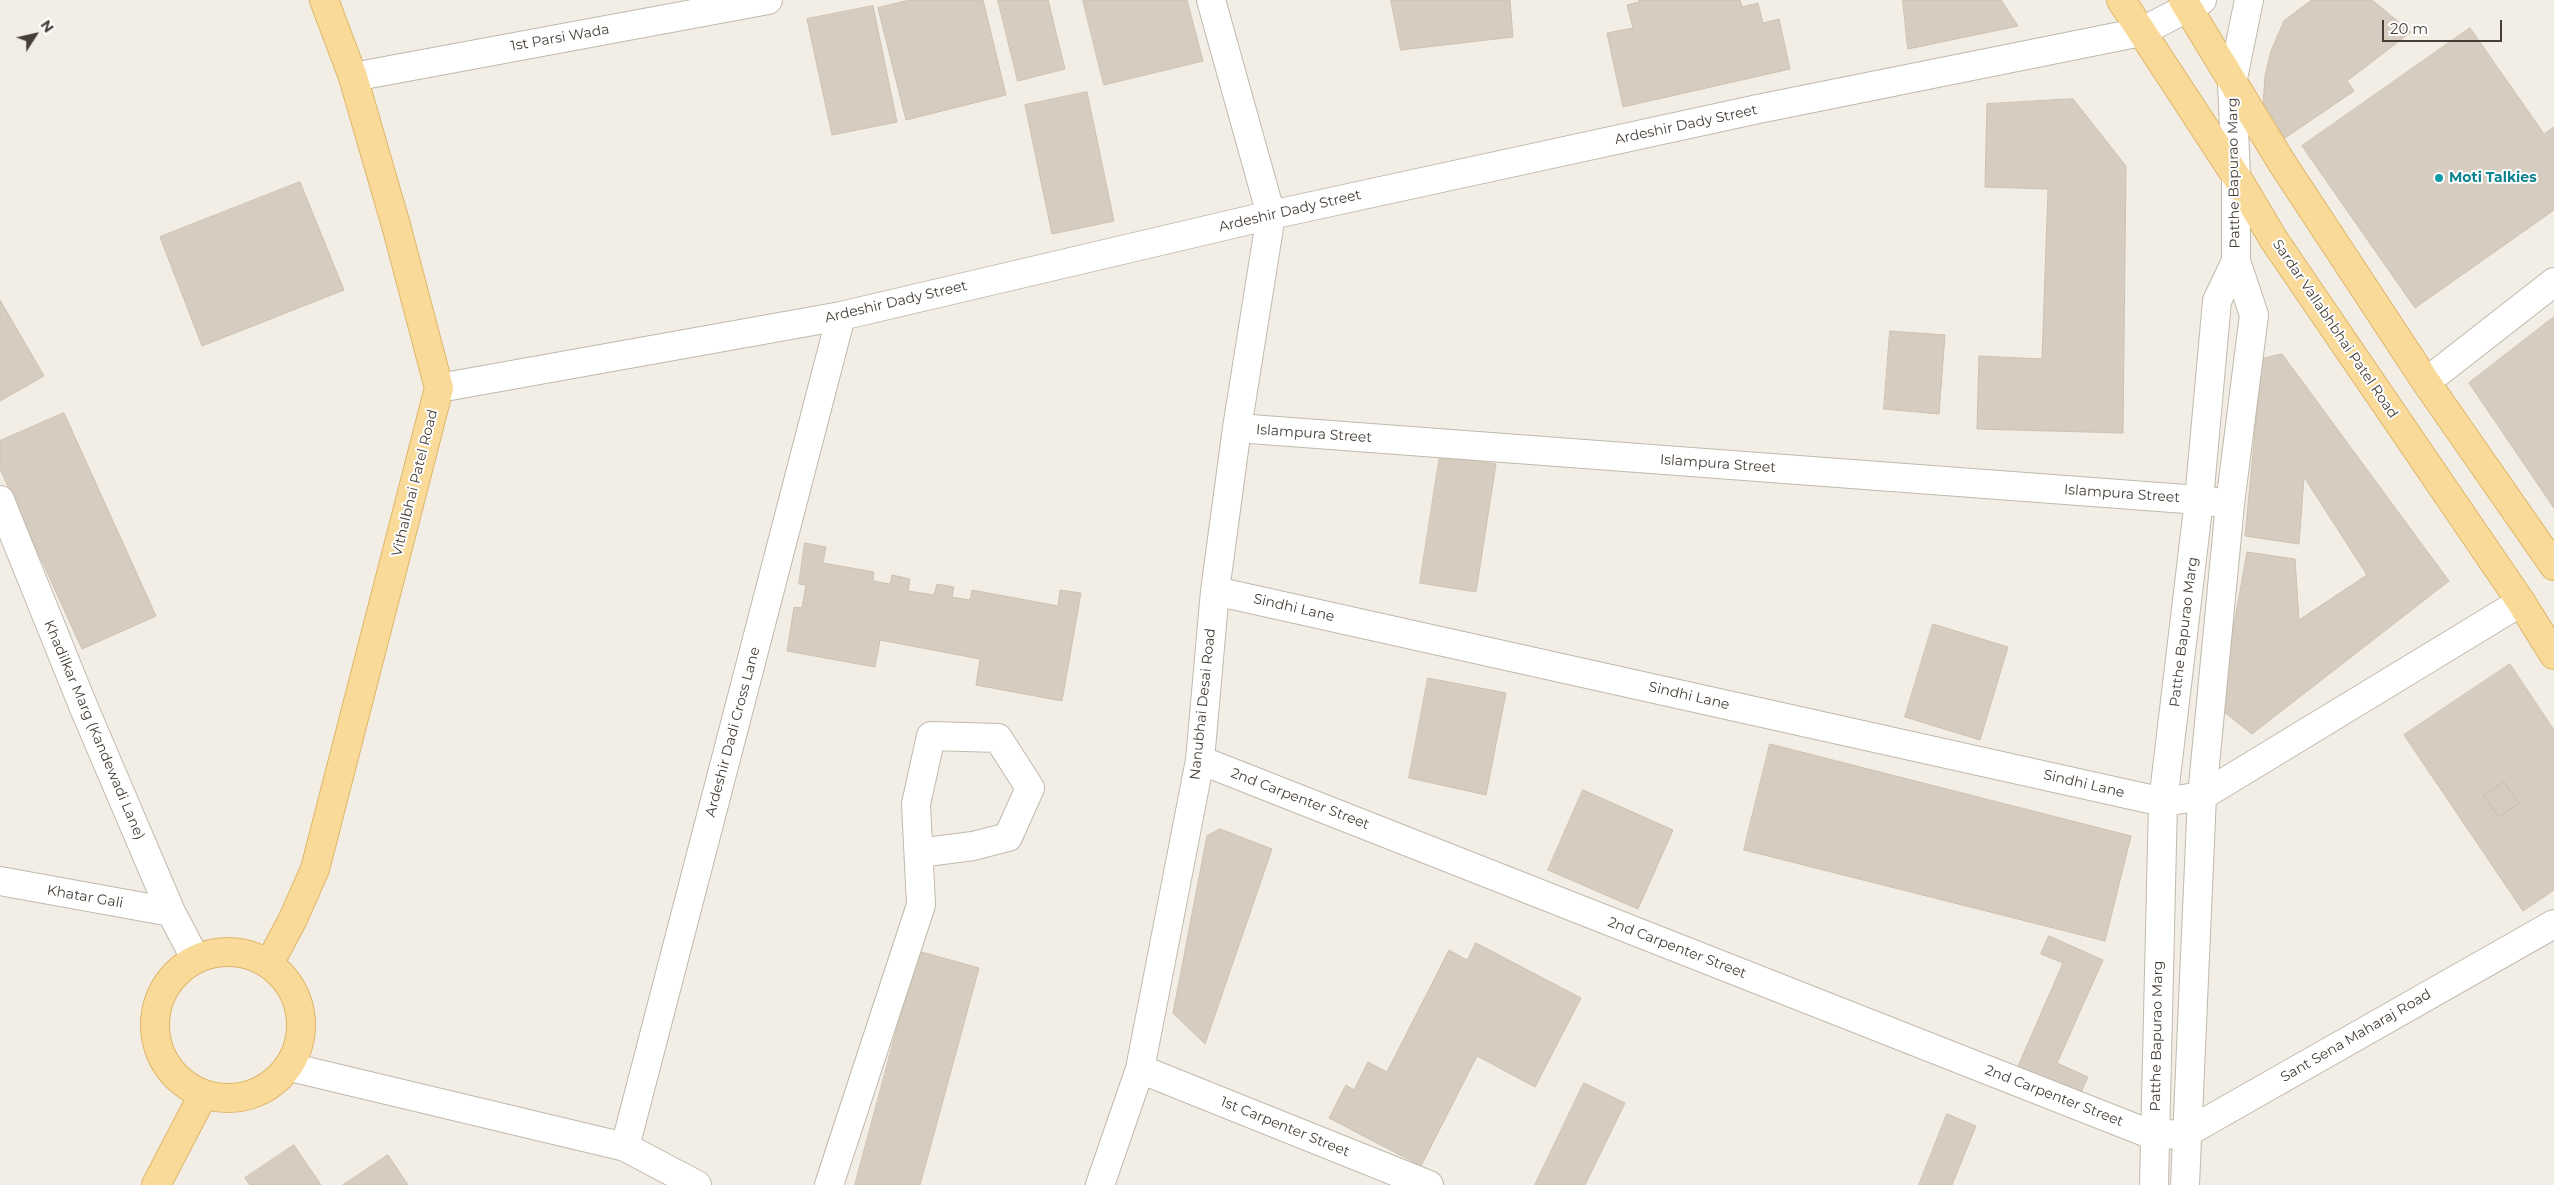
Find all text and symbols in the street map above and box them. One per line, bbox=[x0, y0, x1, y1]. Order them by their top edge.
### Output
north arrow bbox=[10, 10, 60, 60]
scale bar bbox=[2384, 10, 2504, 42]
text: N bbox=[37, 17, 58, 36]
text: 20 m bbox=[2390, 19, 2428, 38]
street label: 1st Parsi Wada bbox=[509, 21, 611, 55]
street label: Patthe Bapurao Marg bbox=[2224, 97, 2244, 249]
street label: Ardeshir Dady Street bbox=[1613, 102, 1759, 148]
place label: Moti Talkies bbox=[2449, 170, 2537, 186]
marker: Moti Talkies bbox=[2433, 172, 2445, 184]
street label: Ardeshir Dady Street bbox=[1217, 186, 1363, 236]
street label: Sardar Vallabhbhai Patel Road bbox=[2269, 236, 2401, 422]
street label: Ardeshir Dady Street bbox=[823, 277, 969, 327]
street label: Vithalbhai Patel Road bbox=[389, 408, 441, 558]
street label: Islampura Street bbox=[1255, 422, 1373, 446]
street label: Islampura Street bbox=[1659, 452, 1777, 476]
street label: Islampura Street bbox=[2063, 482, 2181, 506]
street label: Patthe Bapurao Marg bbox=[2166, 556, 2202, 708]
street label: Sindhi Lane bbox=[1252, 591, 1336, 625]
street label: Khadilkar Marg (Kandewadi Lane) bbox=[40, 618, 148, 842]
street label: Nanubhai Desai Road bbox=[1187, 627, 1219, 781]
street label: Ardeshir Dadi Cross Lane bbox=[702, 645, 764, 819]
street label: Sindhi Lane bbox=[1647, 679, 1731, 713]
street label: 2nd Carpenter Street bbox=[1228, 765, 1372, 833]
street label: Sindhi Lane bbox=[2042, 767, 2126, 801]
street label: Khatar Gali bbox=[46, 882, 124, 912]
street label: 2nd Carpenter Street bbox=[1605, 914, 1749, 982]
street label: Patthe Bapurao Marg bbox=[2147, 960, 2167, 1112]
street label: Sant Sena Maharaj Road bbox=[2278, 986, 2434, 1086]
street label: 2nd Carpenter Street bbox=[1982, 1062, 2126, 1130]
street label: 1st Carpenter Street bbox=[1218, 1093, 1352, 1161]

